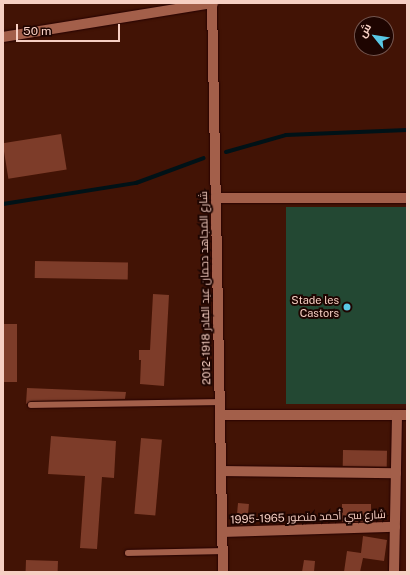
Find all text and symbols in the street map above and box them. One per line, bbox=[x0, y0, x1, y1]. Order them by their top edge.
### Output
scale bar bbox=[18, 16, 122, 42]
north arrow bbox=[354, 16, 394, 56]
text: ش bbox=[356, 21, 373, 40]
text: 50 m bbox=[23, 24, 51, 38]
street label: شارع المجاهد دحمان عبد القادر 1918-2012 bbox=[197, 191, 213, 385]
place label: Stade les Castors bbox=[291, 294, 339, 320]
marker: Stade les Castors bbox=[342, 302, 352, 312]
street label: شارع سي أحمد منصور 1965-1995 bbox=[230, 508, 386, 526]

